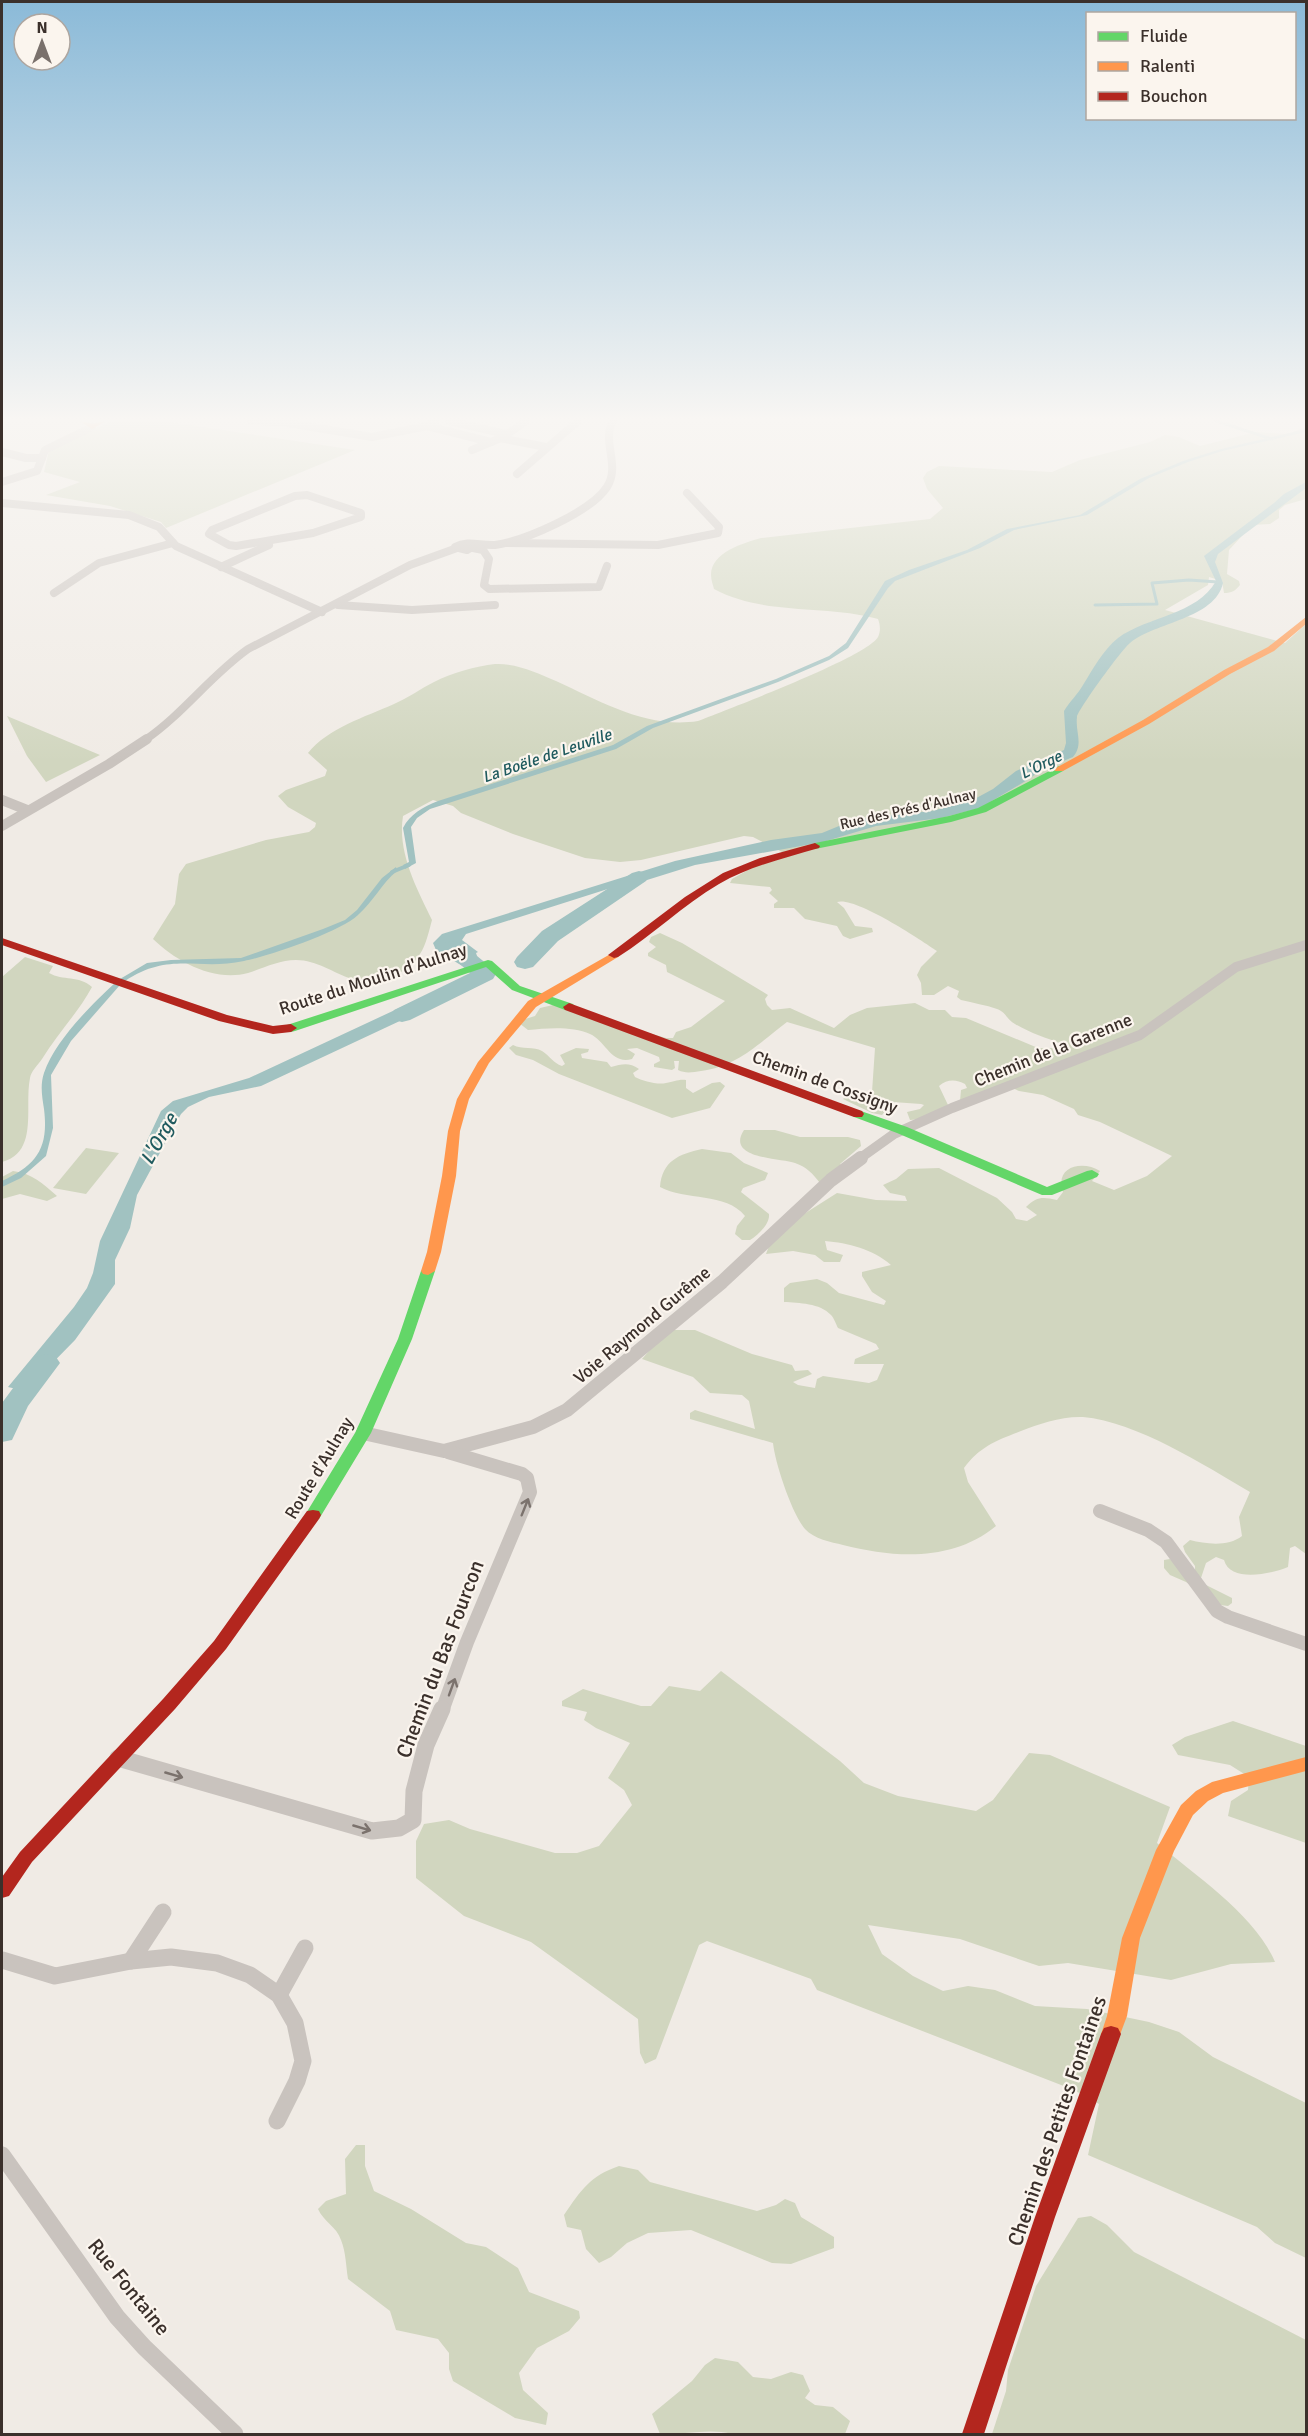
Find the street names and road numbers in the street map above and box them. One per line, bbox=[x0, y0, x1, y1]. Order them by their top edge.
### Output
street label: Rue des Prés d'Aulnay bbox=[838, 785, 978, 833]
street label: Route du Moulin d'Aulnay bbox=[276, 938, 470, 1020]
street label: Chemin de la Garenne bbox=[971, 1008, 1135, 1092]
street label: Chemin de Cossigny bbox=[749, 1045, 901, 1119]
street label: Voie Raymond Gurême bbox=[569, 1261, 715, 1389]
street label: Route d'Aulnay bbox=[280, 1412, 358, 1523]
street label: Chemin du Bas Fourcon bbox=[390, 1556, 490, 1762]
street label: Chemin des Petites Fontaines bbox=[1002, 1993, 1112, 2249]
street label: Rue Fontaine bbox=[82, 2233, 176, 2341]

